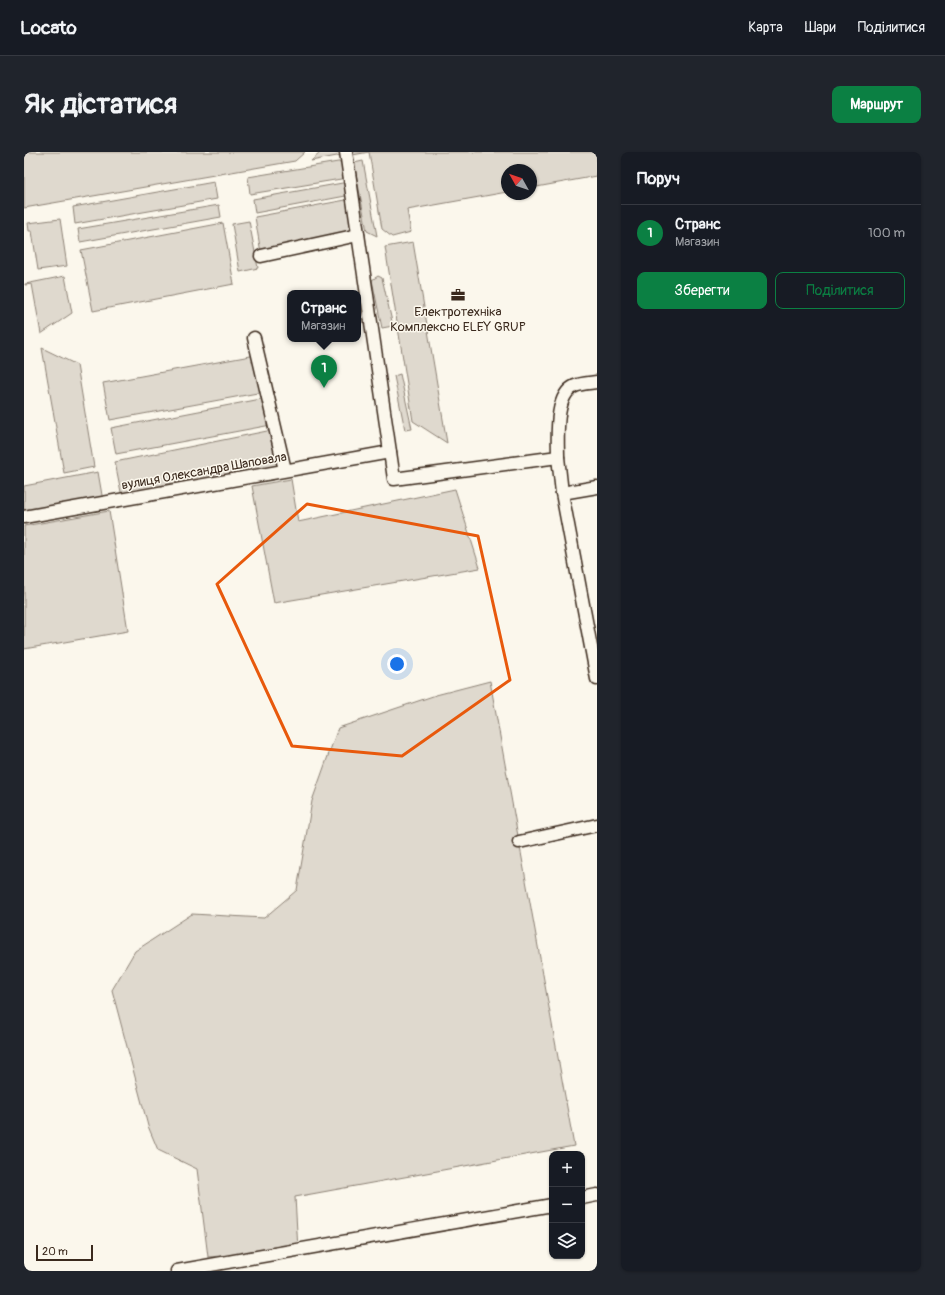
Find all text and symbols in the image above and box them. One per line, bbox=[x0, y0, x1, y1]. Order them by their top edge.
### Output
text: Locato bbox=[20, 16, 77, 40]
text: Карта bbox=[748, 19, 783, 36]
text: Шари bbox=[805, 19, 836, 36]
text: Поділитися bbox=[858, 19, 925, 36]
button: Маршрут bbox=[832, 86, 921, 123]
text: Як дістатися bbox=[24, 87, 177, 122]
north arrow bbox=[501, 164, 537, 200]
text: Поруч bbox=[637, 168, 680, 189]
text: Странс bbox=[675, 215, 721, 234]
text: 1 bbox=[647, 225, 653, 241]
text: 100 m bbox=[868, 225, 905, 241]
text: Магазин bbox=[675, 234, 719, 250]
button: Зберегти bbox=[637, 272, 767, 309]
button: Поділитися bbox=[775, 272, 905, 309]
office icon: Електротехніка Комплексно ELEY GRUP bbox=[450, 287, 466, 303]
popup bbox=[287, 290, 361, 342]
text: Странс bbox=[301, 299, 347, 318]
place label: Електротехніка Комплексно ELEY GRUP bbox=[390, 304, 526, 335]
text: Магазин bbox=[301, 318, 345, 334]
pin: 1 bbox=[311, 355, 337, 388]
street label: вулиця Олександра Шаповала bbox=[120, 449, 288, 493]
your location bbox=[387, 654, 407, 674]
map controls bbox=[549, 1151, 585, 1259]
button: + bbox=[549, 1151, 585, 1187]
button: − bbox=[549, 1187, 585, 1223]
button: layers bbox=[549, 1223, 585, 1259]
scale bar bbox=[36, 1243, 93, 1262]
text: 20 m bbox=[42, 1245, 68, 1258]

